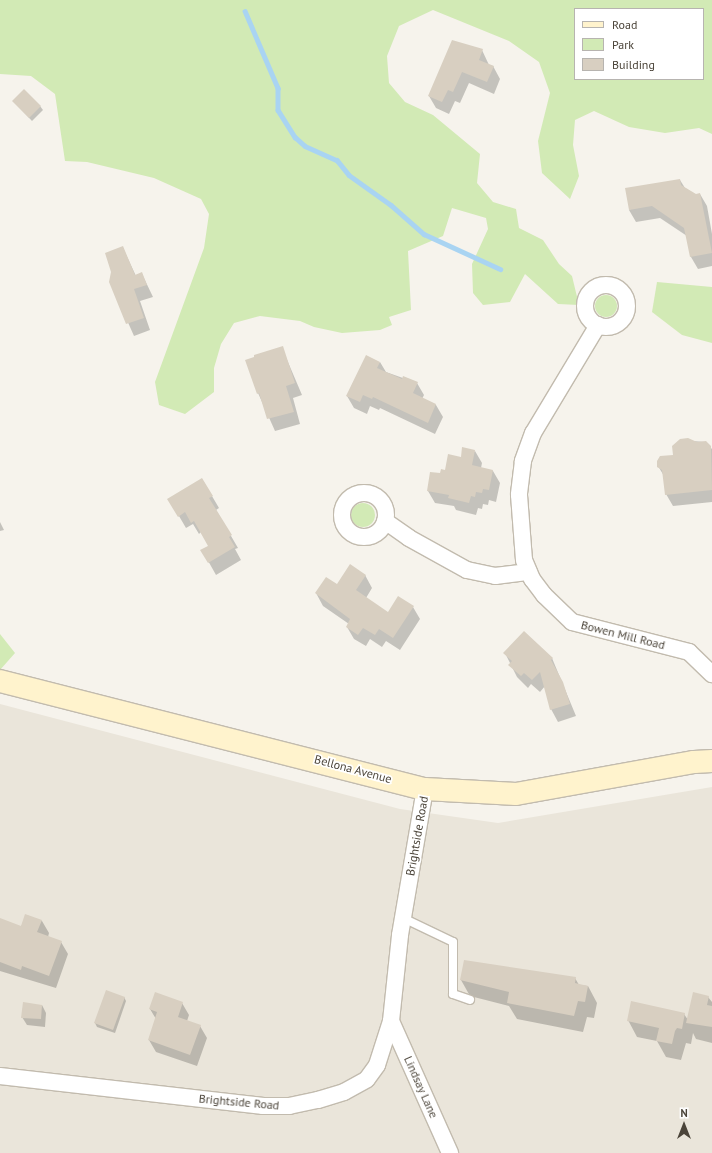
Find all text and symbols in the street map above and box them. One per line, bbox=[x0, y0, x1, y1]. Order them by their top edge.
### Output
legend bbox=[574, 8, 704, 80]
text: Road bbox=[612, 17, 637, 32]
text: Park bbox=[612, 37, 634, 52]
text: Building bbox=[612, 57, 655, 72]
street label: Bowen Mill Road bbox=[579, 618, 667, 652]
street label: Bellona Avenue bbox=[313, 752, 393, 786]
street label: Brightside Road bbox=[403, 795, 431, 877]
street label: Lindsay Lane bbox=[401, 1054, 441, 1120]
street label: Brightside Road bbox=[198, 1091, 280, 1113]
north arrow bbox=[664, 1105, 704, 1145]
text: N bbox=[680, 1106, 688, 1120]

